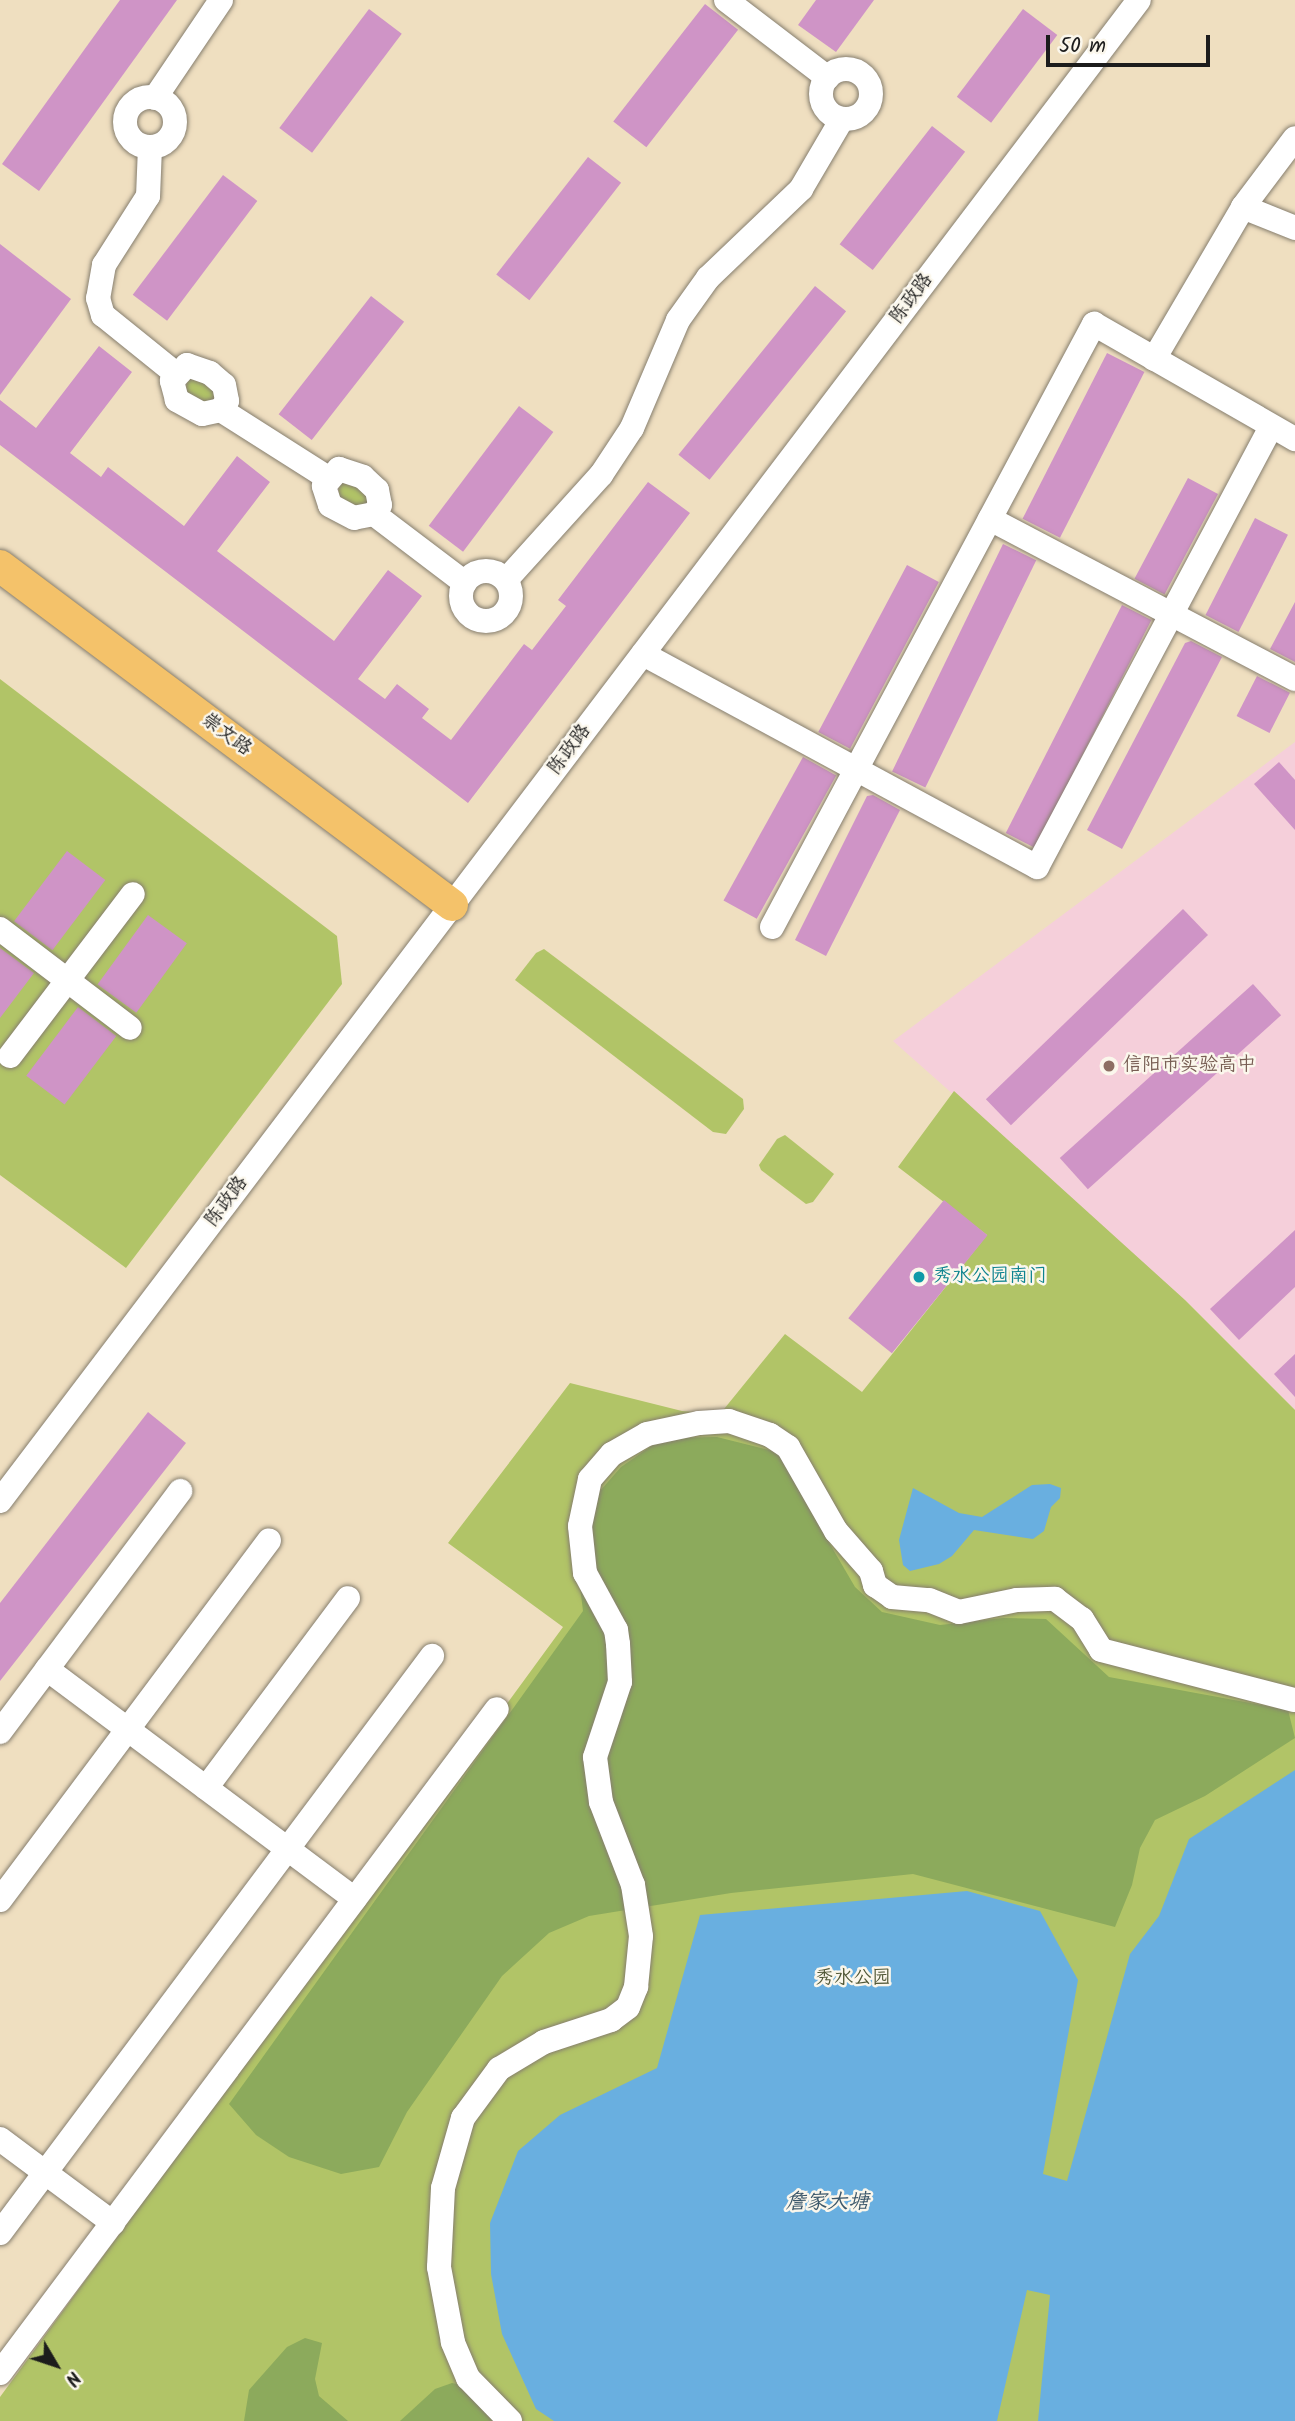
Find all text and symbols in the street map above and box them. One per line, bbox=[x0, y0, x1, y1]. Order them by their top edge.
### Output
scale bar bbox=[1050, 21, 1214, 65]
text: 50 m bbox=[1059, 30, 1106, 63]
street label: 陈政路 bbox=[886, 269, 938, 329]
street label: 崇文路 bbox=[196, 709, 256, 761]
street label: 陈政路 bbox=[544, 720, 596, 780]
place label: 信阳市实验高中 bbox=[1123, 1055, 1256, 1077]
marker: 信阳市实验高中 bbox=[1101, 1058, 1117, 1074]
street label: 陈政路 bbox=[201, 1172, 253, 1232]
place label: 秀水公园南门 bbox=[933, 1266, 1047, 1288]
marker: 秀水公园南门 bbox=[911, 1269, 927, 1285]
park label: 秀水公园 bbox=[815, 1968, 891, 1990]
water label: 詹家大塘 bbox=[785, 2190, 869, 2216]
north arrow bbox=[21, 2330, 91, 2400]
text: N bbox=[57, 2364, 88, 2392]

